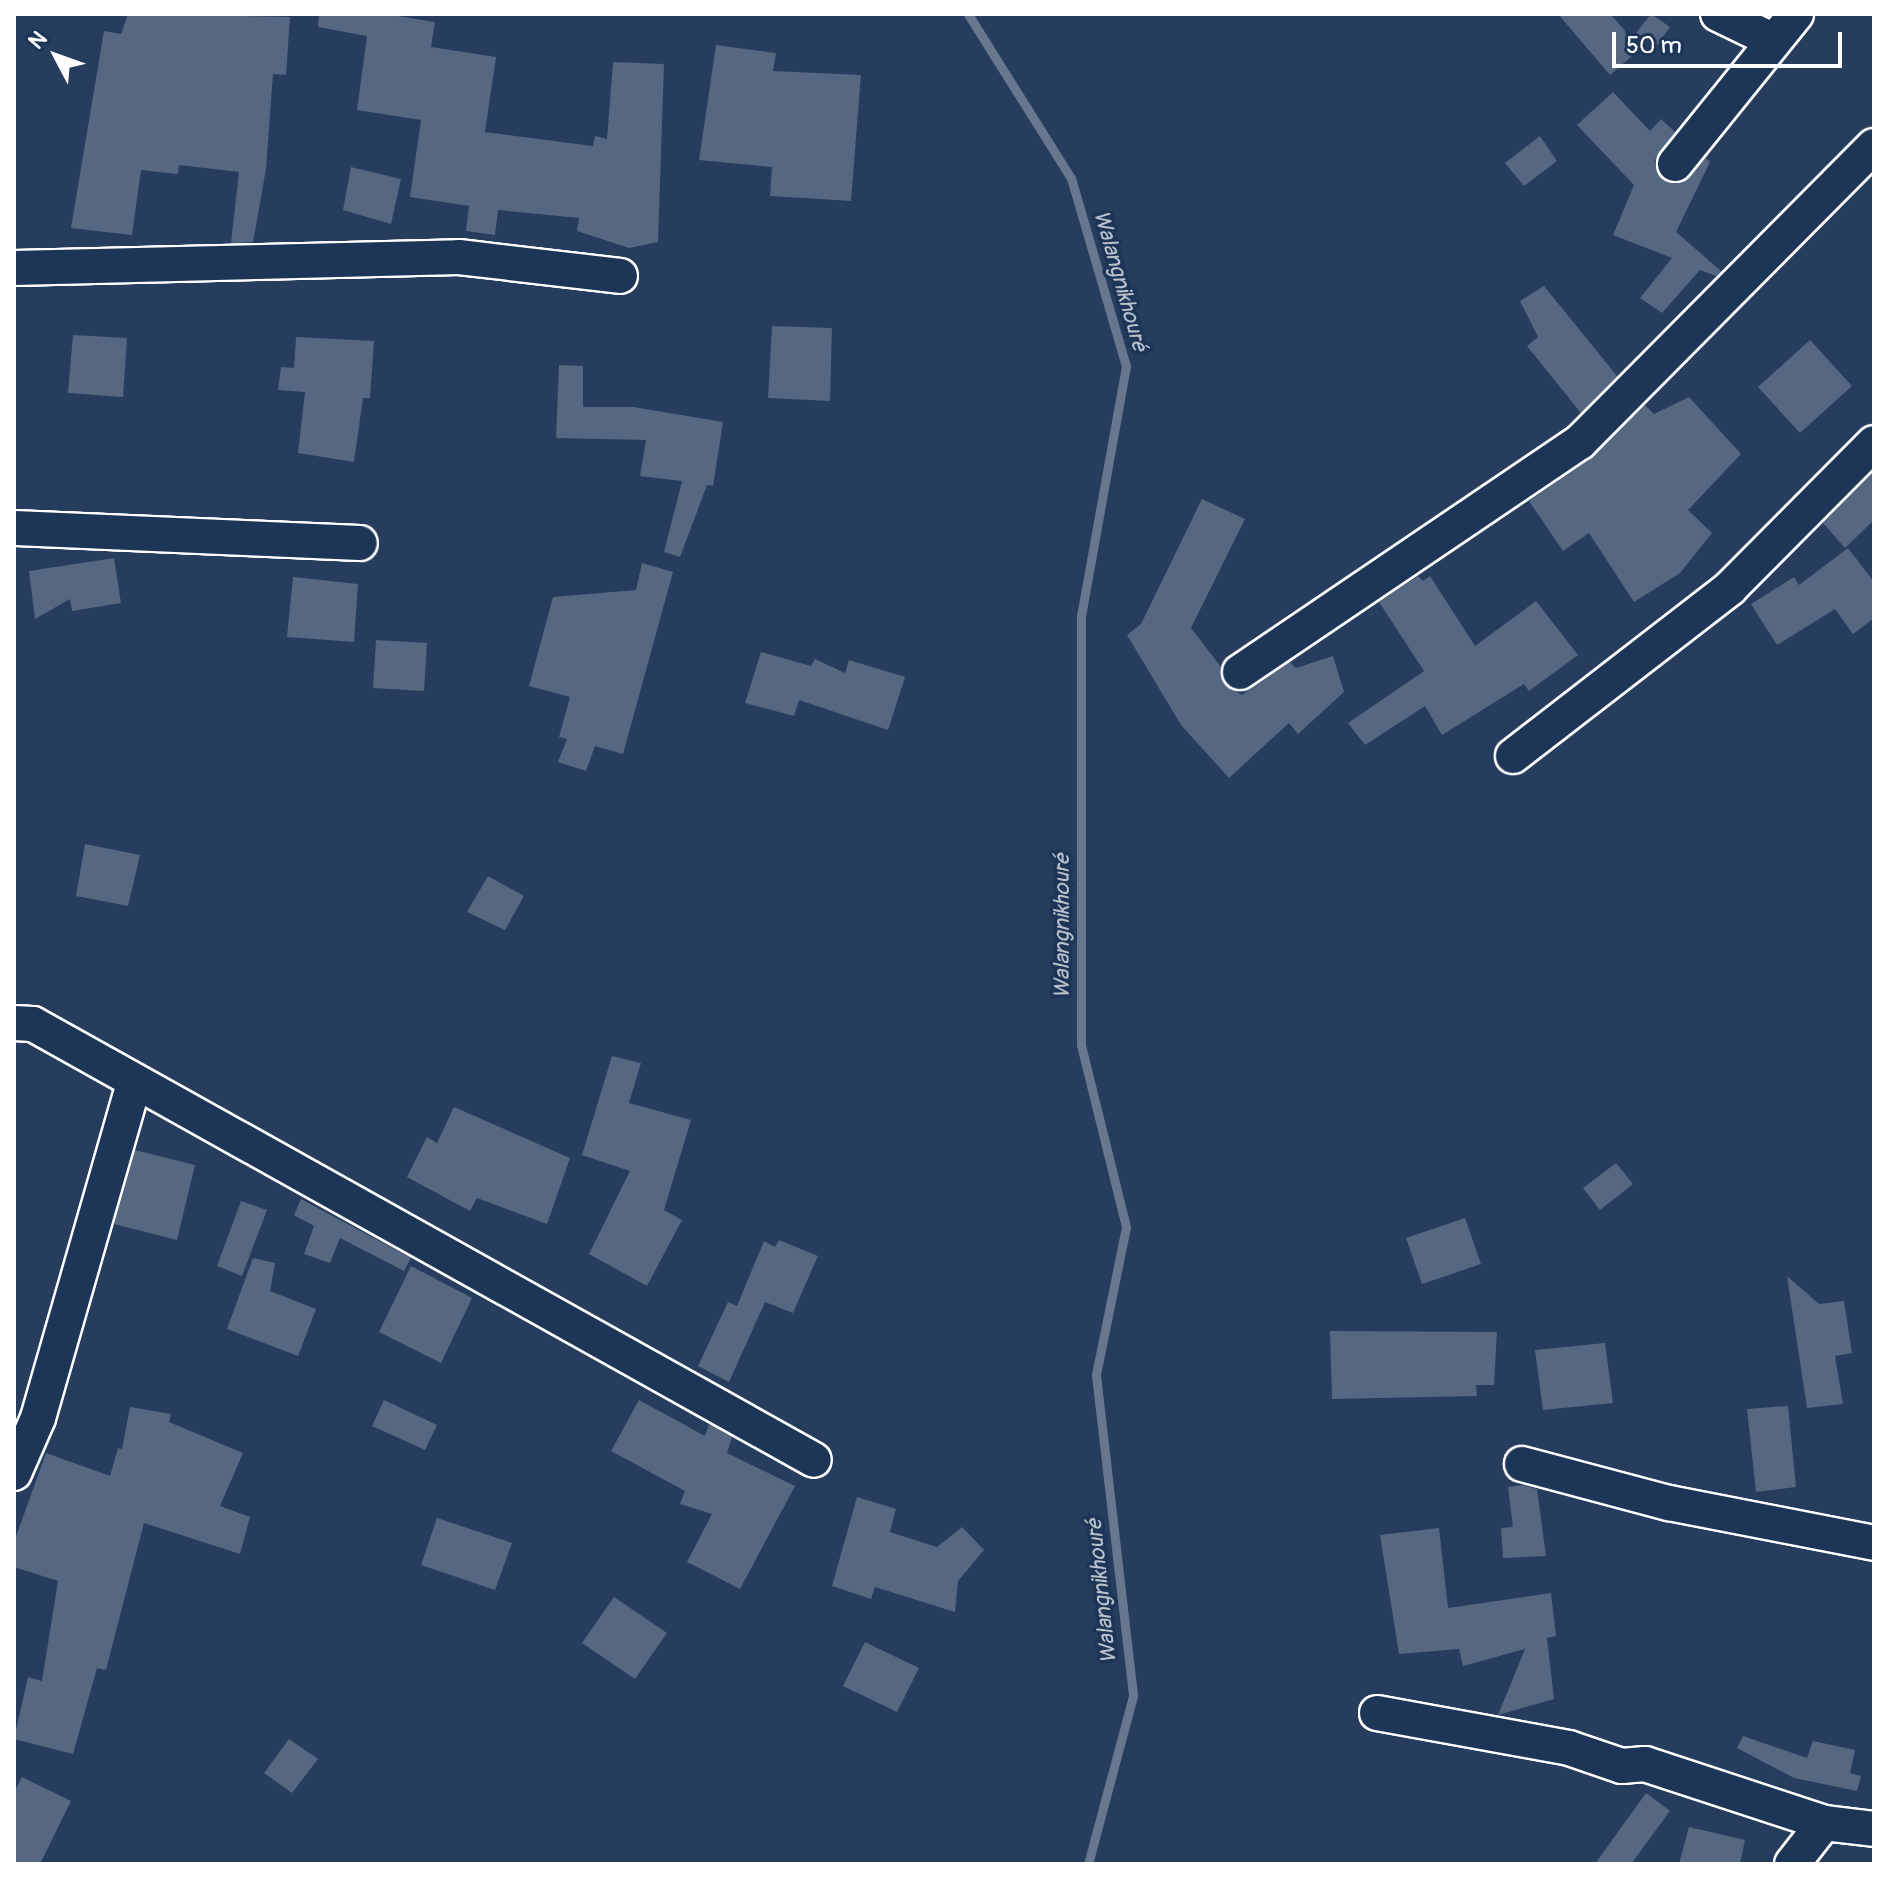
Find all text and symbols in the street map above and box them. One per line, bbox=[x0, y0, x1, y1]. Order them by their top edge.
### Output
north arrow bbox=[16, 16, 96, 96]
scale bar bbox=[1616, 16, 1846, 66]
text: N bbox=[22, 25, 53, 55]
text: 50 m bbox=[1626, 31, 1682, 60]
water label: Walangnikhouré bbox=[1087, 207, 1153, 355]
water label: Walangnikhouré bbox=[1050, 853, 1076, 999]
water label: Walangnikhouré bbox=[1081, 1517, 1123, 1665]

